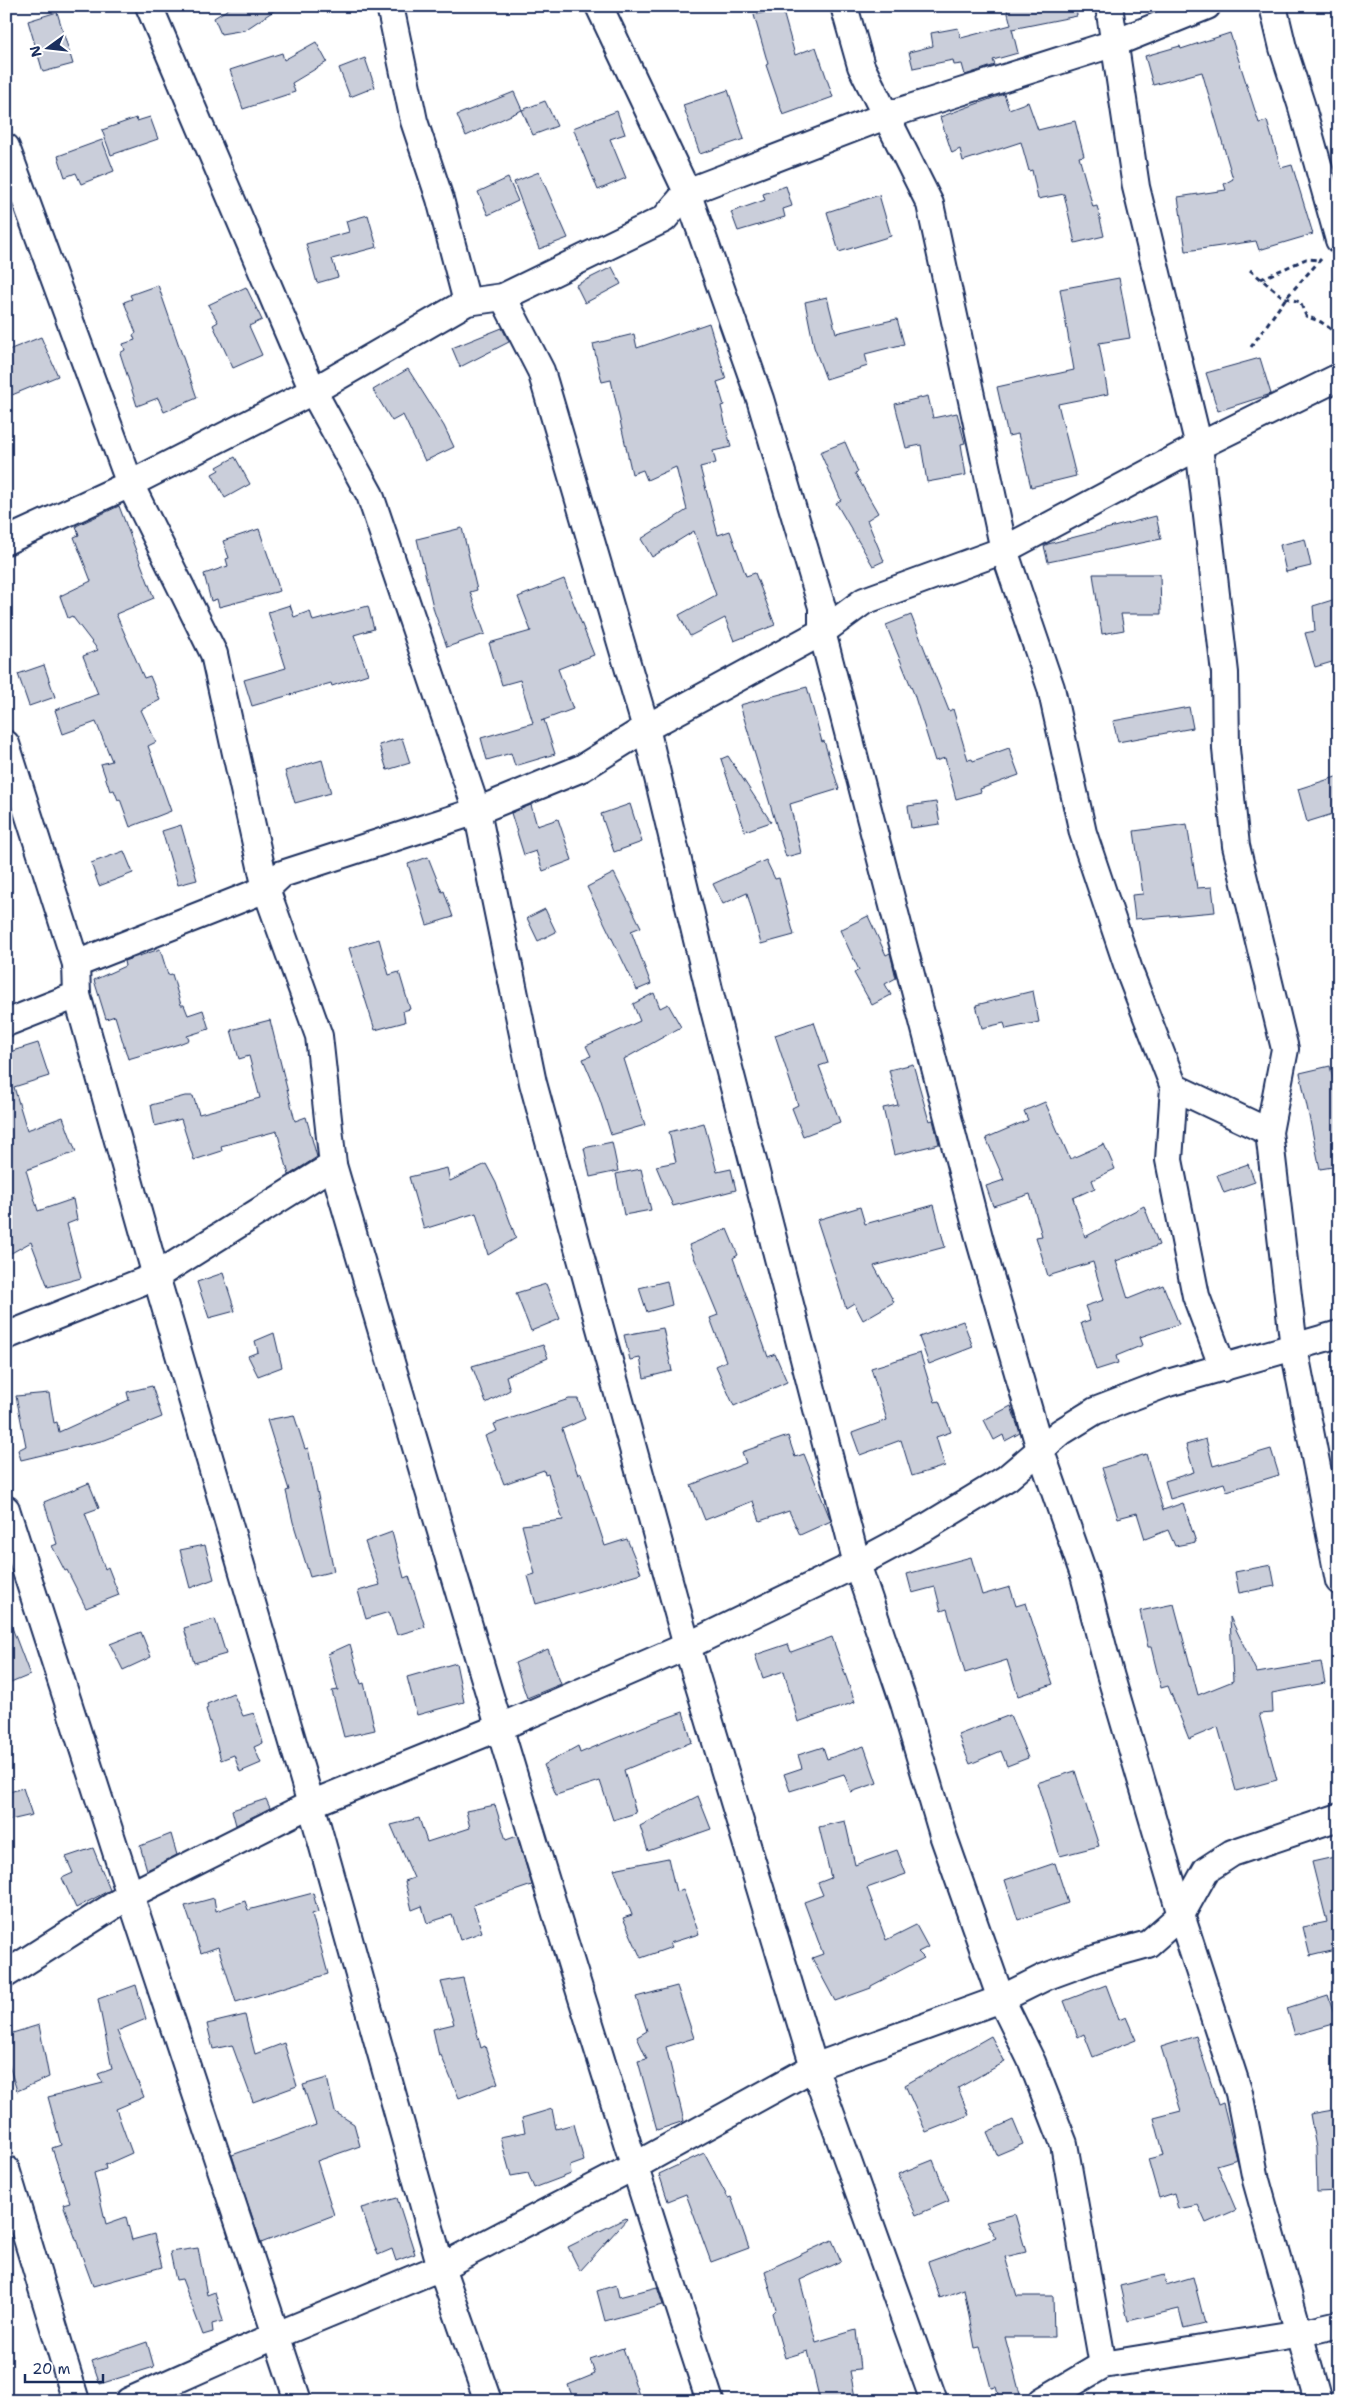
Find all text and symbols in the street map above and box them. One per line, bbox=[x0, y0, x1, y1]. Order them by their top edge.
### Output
north arrow bbox=[22, 22, 72, 72]
text: N bbox=[25, 44, 46, 59]
scale bar bbox=[25, 2352, 102, 2384]
text: 20 m bbox=[32, 2359, 71, 2379]

